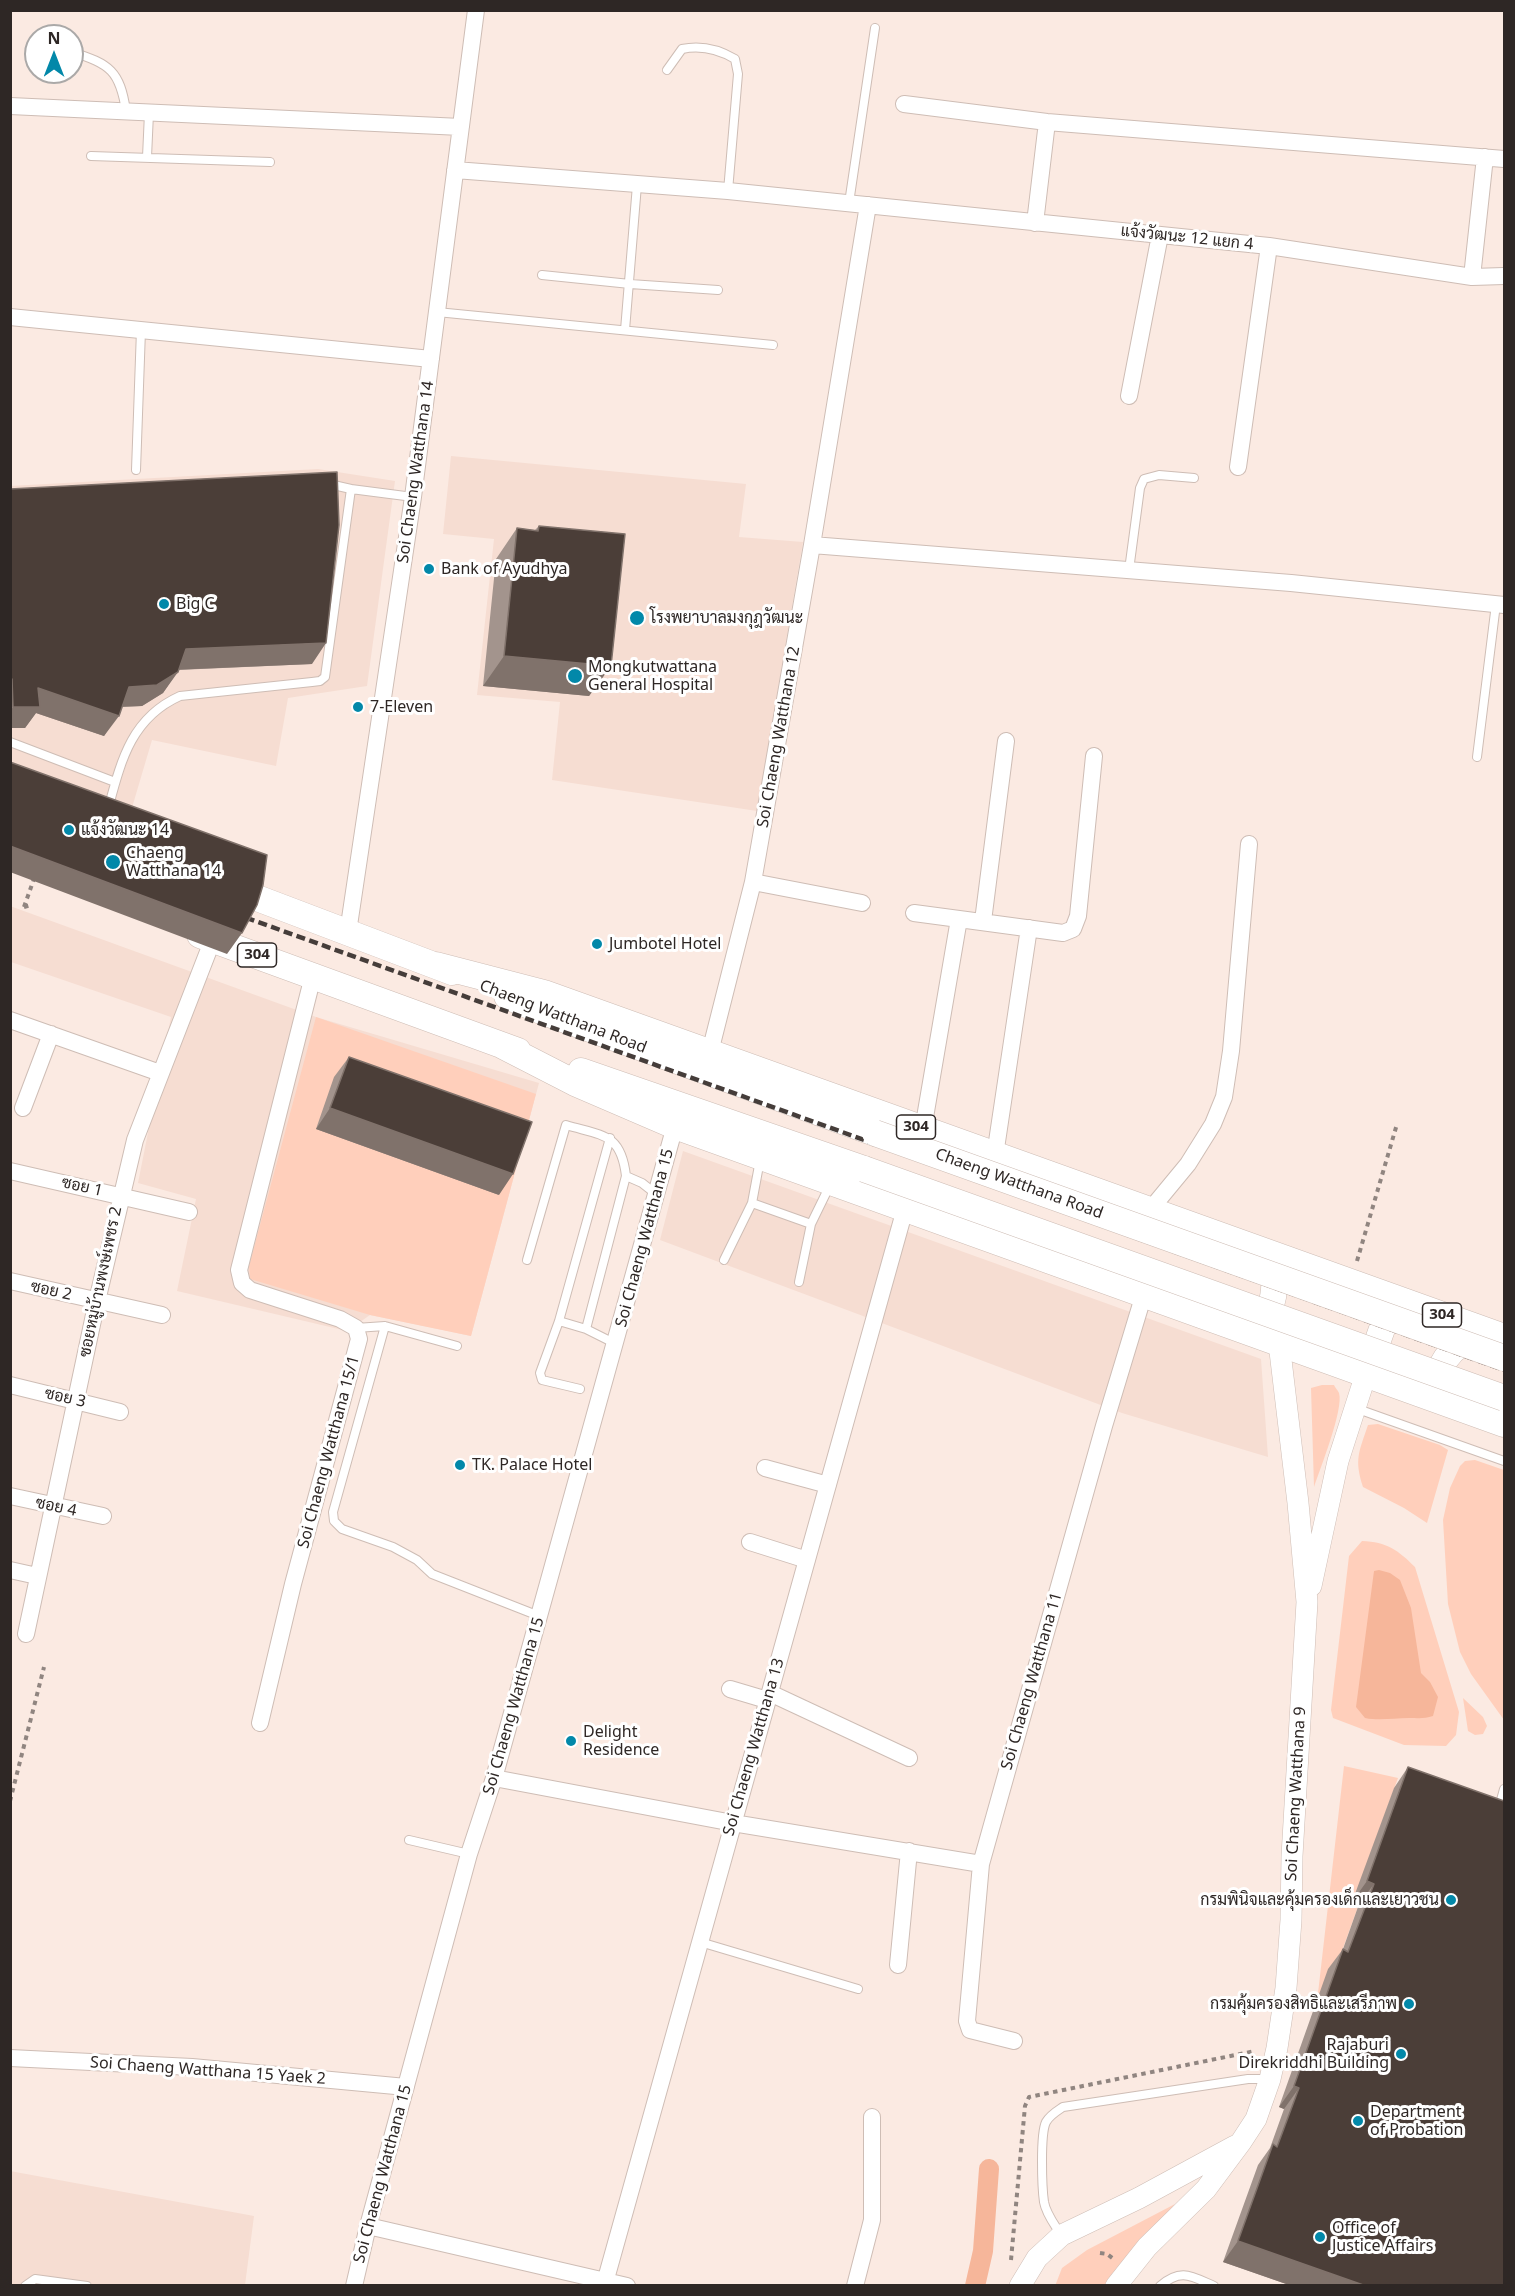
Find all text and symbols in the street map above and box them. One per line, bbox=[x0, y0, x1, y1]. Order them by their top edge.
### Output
north arrow bbox=[24, 24, 84, 84]
text: N bbox=[47, 27, 61, 49]
street label: แจ้งวัฒนะ 12 แยก 4 bbox=[1120, 221, 1254, 255]
street label: Soi Chaeng Watthana 14 bbox=[394, 380, 438, 564]
place label: Bank of Ayudhya bbox=[441, 559, 567, 579]
marker: Bank of Ayudhya bbox=[422, 562, 436, 576]
place label: Big C bbox=[176, 594, 215, 614]
marker: Big C bbox=[157, 597, 171, 611]
place label: โรงพยาบาลมงกุฎวัฒนะ bbox=[650, 608, 803, 628]
marker: โรงพยาบาลมงกุฎวัฒนะ bbox=[628, 609, 646, 627]
street label: Soi Chaeng Watthana 12 bbox=[754, 645, 804, 829]
place label: Mongkutwattana General Hospital bbox=[588, 657, 717, 695]
marker: Mongkutwattana General Hospital bbox=[566, 667, 584, 685]
place label: 7-Eleven bbox=[370, 697, 433, 717]
marker: 7-Eleven bbox=[351, 700, 365, 714]
place label: แจ้งวัฒนะ 14 bbox=[81, 820, 169, 840]
marker: แจ้งวัฒนะ 14 bbox=[62, 823, 76, 837]
place label: Chaeng Watthana 14 bbox=[126, 843, 221, 881]
marker: Chaeng Watthana 14 bbox=[104, 853, 122, 871]
place label: Jumbotel Hotel bbox=[609, 934, 721, 954]
marker: Jumbotel Hotel bbox=[590, 937, 604, 951]
road number: 304 bbox=[238, 943, 276, 967]
street label: Chaeng Watthana Road bbox=[477, 976, 649, 1058]
road number: 304 bbox=[896, 1115, 936, 1139]
street label: Chaeng Watthana Road bbox=[932, 1145, 1106, 1223]
street label: Soi Chaeng Watthana 15 bbox=[612, 1147, 678, 1329]
street label: ซอย 1 bbox=[60, 1173, 104, 1201]
street label: ซอยหมู่บ้านพงษ์เพชร 2 bbox=[76, 1205, 126, 1359]
street label: ซอย 2 bbox=[29, 1277, 73, 1305]
road number: 304 bbox=[1422, 1303, 1462, 1327]
street label: Soi Chaeng Watthana 15/1 bbox=[294, 1353, 364, 1551]
street label: ซอย 3 bbox=[43, 1384, 87, 1412]
place label: TK. Palace Hotel bbox=[472, 1455, 592, 1475]
marker: TK. Palace Hotel bbox=[453, 1458, 467, 1472]
street label: ซอย 4 bbox=[34, 1493, 78, 1521]
street label: Soi Chaeng Watthana 11 bbox=[997, 1590, 1067, 1772]
street label: Soi Chaeng Watthana 15 bbox=[479, 1615, 549, 1797]
street label: Soi Chaeng Watthana 13 bbox=[719, 1656, 789, 1838]
street label: Soi Chaeng Watthana 9 bbox=[1282, 1706, 1310, 1882]
place label: Delight Residence bbox=[583, 1722, 659, 1760]
marker: Delight Residence bbox=[564, 1734, 578, 1748]
place label: กรมพินิจและคุ้มครองเด็กและเยาวชน bbox=[1200, 1890, 1439, 1910]
marker: กรมพินิจและคุ้มครองเด็กและเยาวชน bbox=[1444, 1893, 1458, 1907]
place label: กรมคุ้มครองสิทธิและเสรีภาพ bbox=[1210, 1994, 1397, 2014]
marker: กรมคุ้มครองสิทธิและเสรีภาพ bbox=[1402, 1997, 1416, 2011]
place label: Rajaburi Direkriddhi Building bbox=[1239, 2035, 1389, 2073]
marker: Rajaburi Direkriddhi Building bbox=[1394, 2047, 1408, 2061]
street label: Soi Chaeng Watthana 15 Yaek 2 bbox=[90, 2053, 326, 2089]
street label: Soi Chaeng Watthana 15 bbox=[350, 2083, 416, 2265]
place label: Department of Probation bbox=[1370, 2102, 1463, 2140]
marker: Department of Probation bbox=[1351, 2114, 1365, 2128]
place label: Office of Justice Affairs bbox=[1332, 2218, 1433, 2256]
marker: Office of Justice Affairs bbox=[1313, 2230, 1327, 2244]

